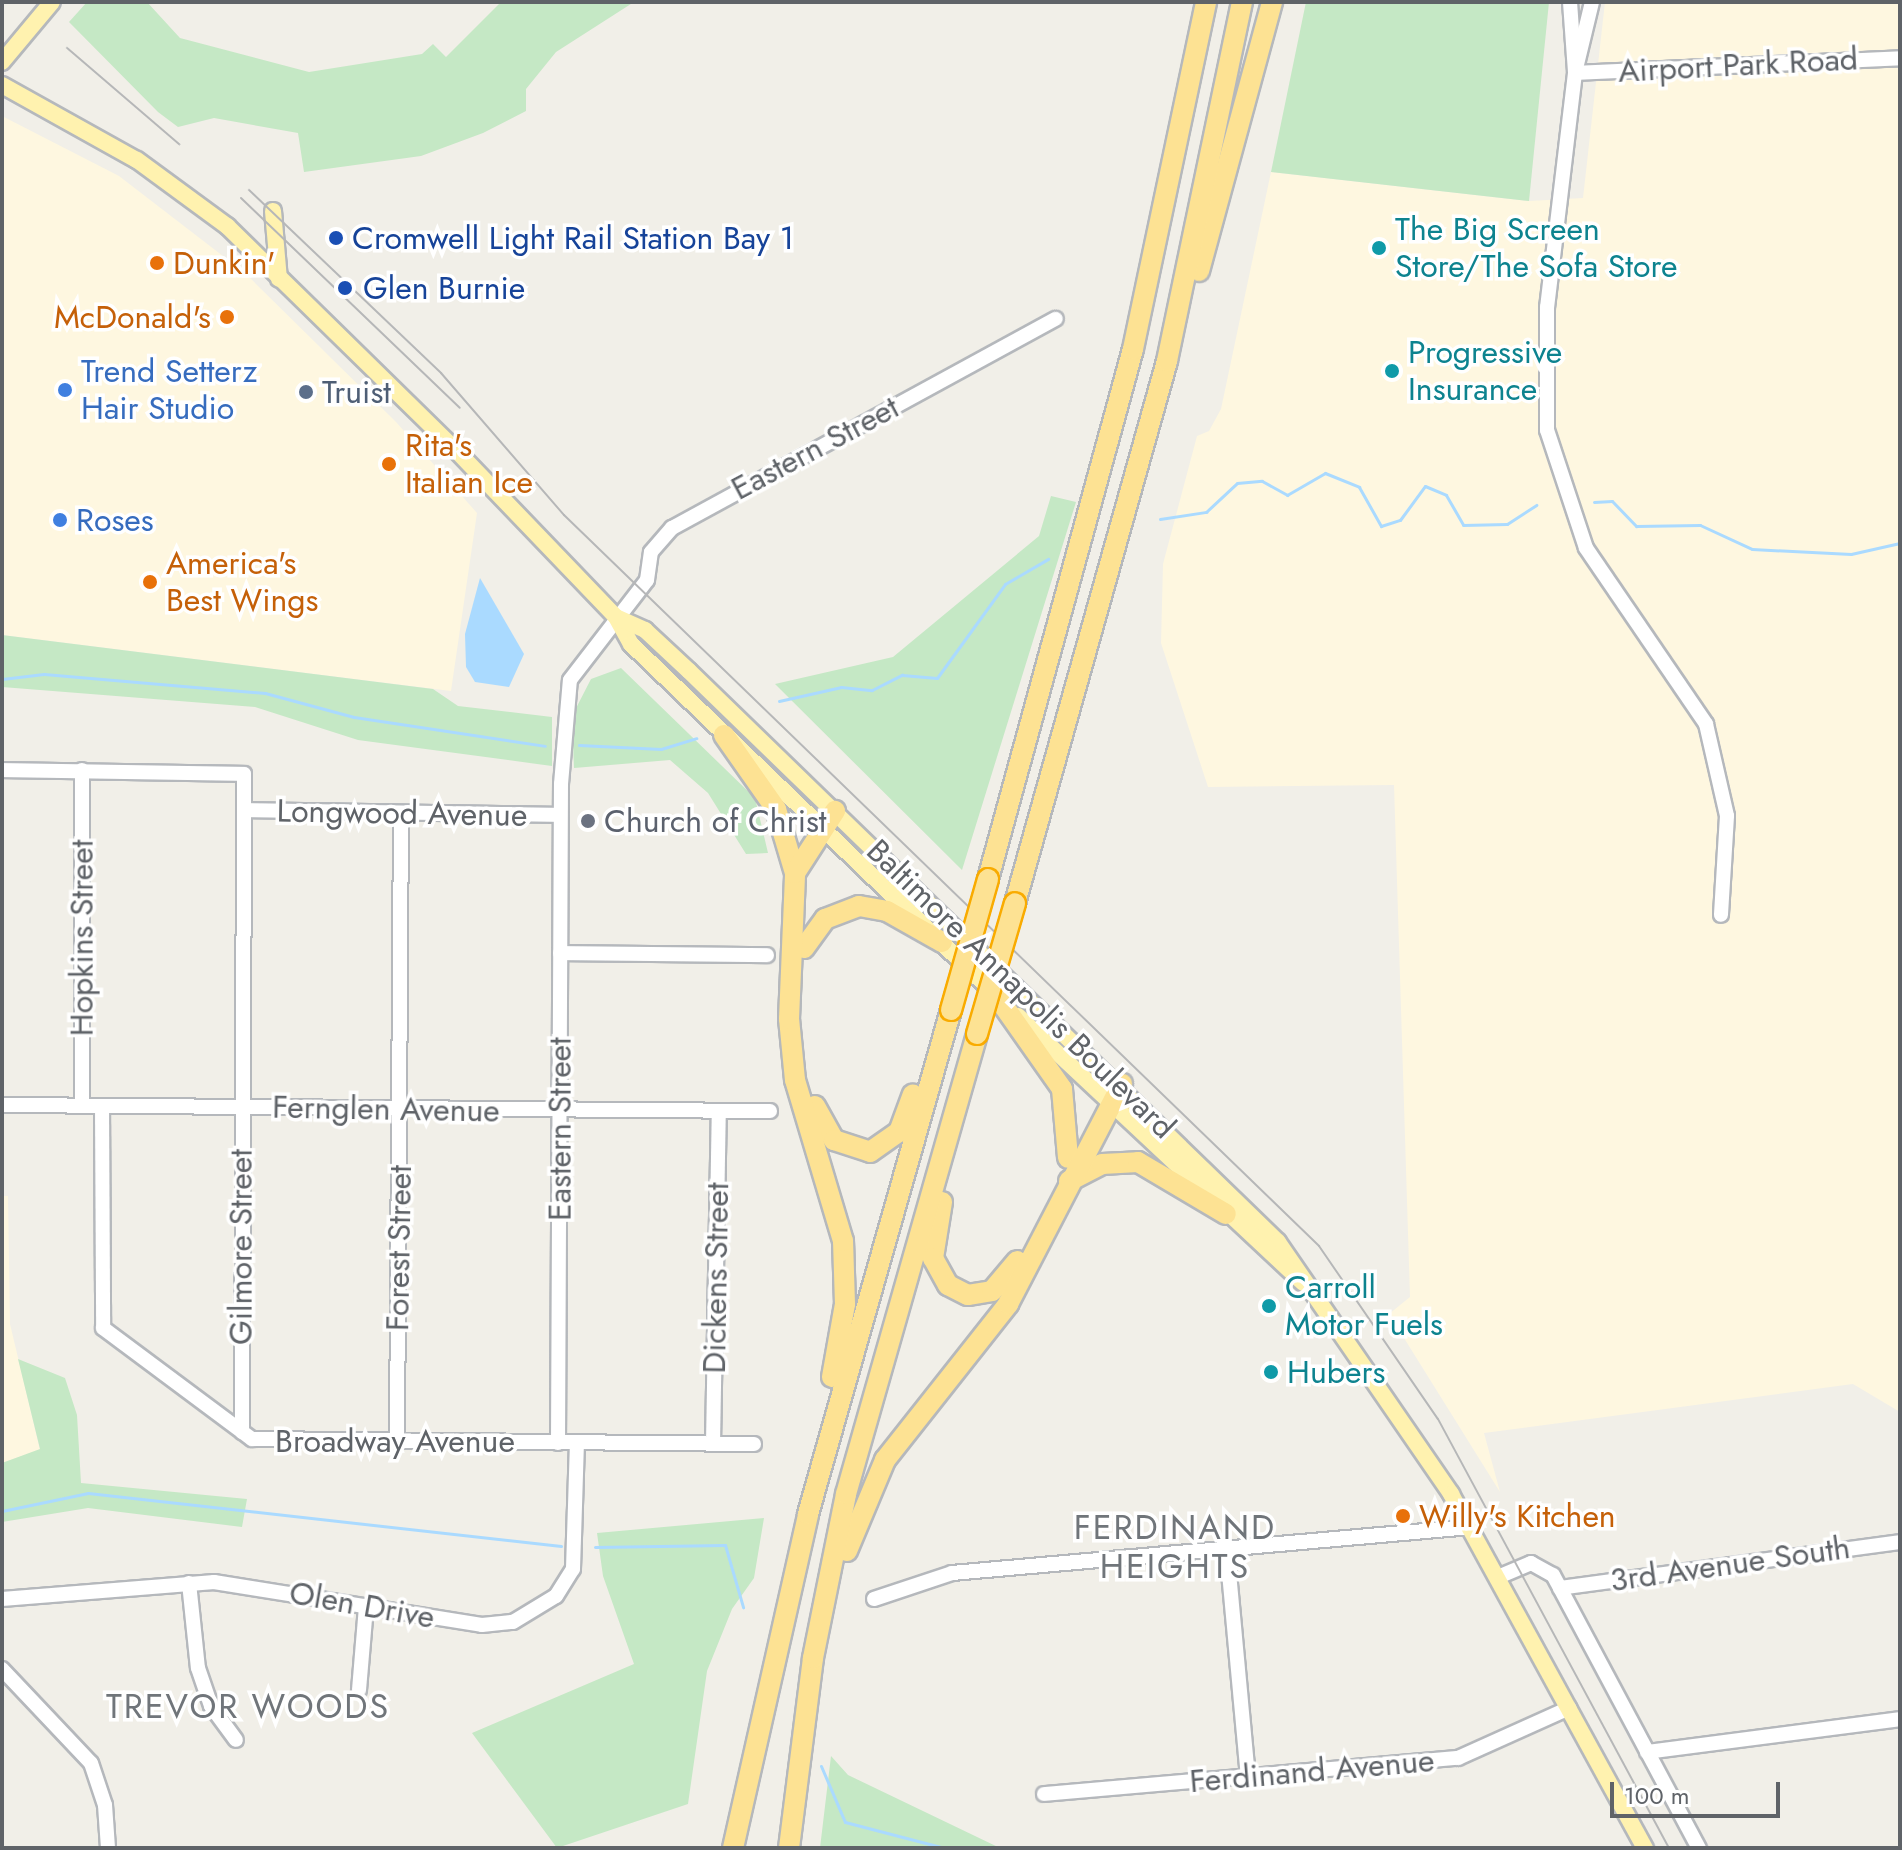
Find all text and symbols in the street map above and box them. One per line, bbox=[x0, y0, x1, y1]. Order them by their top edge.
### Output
street label: Airport Park Road bbox=[1617, 40, 1859, 90]
place label: The Big Screen Store/The Sofa Store bbox=[1395, 211, 1677, 286]
place label: Cromwell Light Rail Station Bay 1 bbox=[352, 219, 794, 257]
marker: Cromwell Light Rail Station Bay 1 bbox=[327, 229, 345, 247]
marker: The Big Screen Store/The Sofa Store bbox=[1370, 239, 1388, 257]
place label: Dunkin' bbox=[173, 244, 276, 282]
marker: Dunkin' bbox=[148, 254, 166, 272]
place label: Glen Burnie bbox=[363, 269, 525, 307]
marker: Glen Burnie bbox=[334, 277, 356, 299]
place label: McDonald's bbox=[54, 298, 211, 336]
marker: McDonald's bbox=[218, 308, 236, 326]
place label: Progressive Insurance bbox=[1408, 334, 1562, 409]
place label: Trend Setterz Hair Studio bbox=[81, 353, 257, 428]
marker: Progressive Insurance bbox=[1383, 362, 1401, 380]
place label: Truist bbox=[322, 373, 391, 411]
marker: Trend Setterz Hair Studio bbox=[56, 381, 74, 399]
marker: Truist bbox=[297, 383, 315, 401]
street label: Eastern Street bbox=[725, 388, 905, 508]
place label: Rita's Italian Ice bbox=[405, 427, 533, 502]
marker: Rita's Italian Ice bbox=[380, 455, 398, 473]
place label: Roses bbox=[76, 501, 154, 539]
marker: Roses bbox=[51, 511, 69, 529]
place label: America's Best Wings bbox=[166, 545, 318, 620]
marker: America's Best Wings bbox=[141, 573, 159, 591]
street label: Longwood Avenue bbox=[276, 792, 528, 834]
place label: Church of Christ bbox=[604, 802, 827, 840]
marker: Church of Christ bbox=[579, 812, 597, 830]
street label: Baltimore Annapolis Boulevard bbox=[859, 831, 1183, 1147]
street label: Hopkins Street bbox=[63, 840, 101, 1036]
street label: Eastern Street bbox=[541, 1037, 579, 1221]
street label: Fernglen Avenue bbox=[272, 1088, 500, 1130]
street label: Gilmore Street bbox=[222, 1149, 260, 1345]
street label: Forest Street bbox=[378, 1165, 420, 1331]
street label: Dickens Street bbox=[695, 1182, 737, 1374]
place label: Carroll Motor Fuels bbox=[1285, 1269, 1443, 1344]
marker: Carroll Motor Fuels bbox=[1260, 1297, 1278, 1315]
place label: Hubers bbox=[1287, 1353, 1385, 1391]
marker: Hubers bbox=[1262, 1363, 1280, 1381]
street label: Broadway Avenue bbox=[275, 1422, 515, 1460]
place label: Willy's Kitchen bbox=[1419, 1497, 1616, 1535]
district label: FERDINAND HEIGHTS bbox=[1074, 1507, 1276, 1586]
marker: Willy's Kitchen bbox=[1394, 1507, 1412, 1525]
street label: 3rd Avenue South bbox=[1608, 1528, 1852, 1600]
street label: Olen Drive bbox=[286, 1573, 438, 1637]
district label: TREVOR WOODS bbox=[106, 1687, 390, 1727]
street label: Ferdinand Avenue bbox=[1188, 1741, 1436, 1801]
scale bar bbox=[1614, 1766, 1784, 1816]
text: 100 m bbox=[1624, 1778, 1690, 1813]

